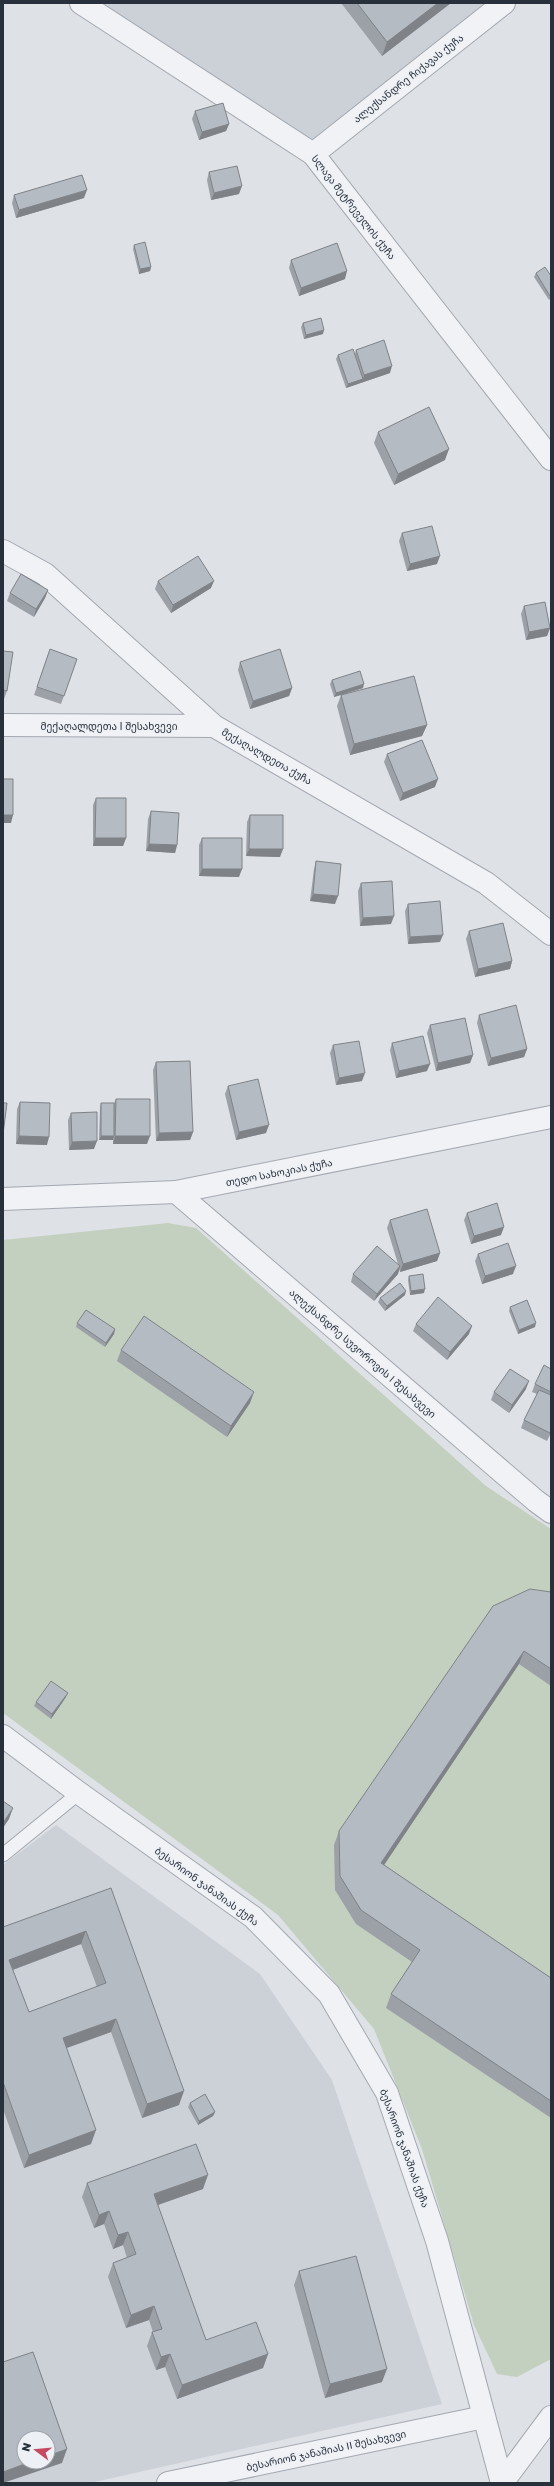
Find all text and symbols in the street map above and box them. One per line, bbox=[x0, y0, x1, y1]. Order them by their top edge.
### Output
street label: ალექსანდრე ჩიქავას ქუჩა bbox=[351, 31, 466, 126]
street label: სლავა მეტრეველის ქუჩა bbox=[309, 152, 399, 262]
street label: მექაღალდეთა I შესახვევი bbox=[41, 720, 178, 733]
street label: მექაღალდეთა ქუჩა bbox=[219, 725, 314, 788]
street label: თედო სახოკიას ქუჩა bbox=[225, 1156, 334, 1189]
street label: ალექსანდრე სუვოროვის I შესახვევი bbox=[287, 1286, 439, 1421]
street label: ბესარიონ ჯანაშიას ქუჩა bbox=[152, 1844, 261, 1929]
street label: ბესარიონ ჯანაშიას ქუჩა bbox=[377, 2087, 432, 2209]
street label: ბესარიონ ჯანაშიას II შესახვევი bbox=[245, 2427, 408, 2474]
north arrow bbox=[16, 2430, 56, 2470]
text: N bbox=[19, 2441, 33, 2453]

